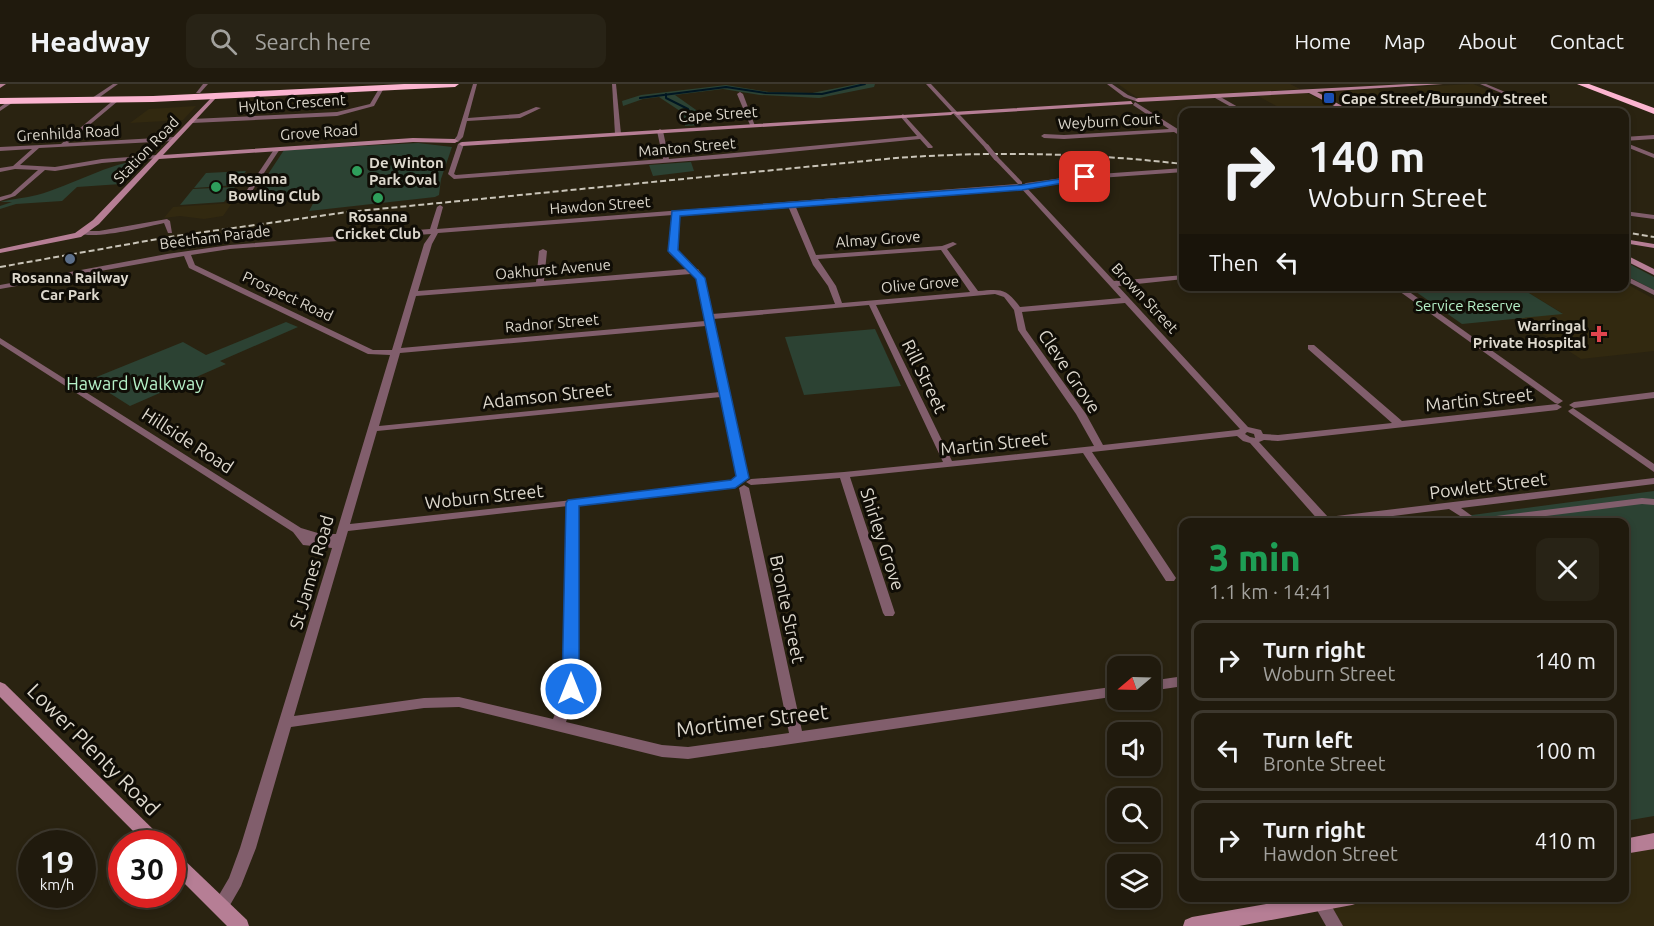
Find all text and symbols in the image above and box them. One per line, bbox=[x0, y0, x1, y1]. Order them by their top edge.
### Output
search box bbox=[186, 14, 606, 68]
icon: search bbox=[207, 25, 240, 58]
text: Headway bbox=[30, 26, 150, 57]
text: Search here bbox=[255, 29, 371, 54]
text: Home bbox=[1294, 29, 1351, 53]
text: Map bbox=[1384, 29, 1425, 53]
text: About bbox=[1458, 29, 1517, 53]
text: Contact bbox=[1550, 29, 1624, 53]
place label: Cape Street/Burgundy Street bbox=[1341, 90, 1548, 107]
street label: Hylton Crescent bbox=[238, 91, 346, 115]
marker: Cape Street/Burgundy Street bbox=[1322, 91, 1336, 105]
street label: Cape Street bbox=[678, 103, 758, 125]
street label: Weyburn Court bbox=[1057, 110, 1161, 132]
street label: Station Road bbox=[110, 113, 182, 187]
street label: Grove Road bbox=[280, 121, 358, 143]
street label: Grenhilda Road bbox=[16, 122, 120, 144]
icon: right bbox=[1209, 132, 1287, 210]
text: 140 m bbox=[1308, 133, 1425, 180]
street label: Manton Street bbox=[638, 134, 737, 160]
pin bbox=[1059, 151, 1110, 202]
place label: De Winton Park Oval bbox=[369, 154, 444, 188]
icon: arrive bbox=[1068, 160, 1101, 193]
marker: De Winton Park Oval bbox=[350, 164, 364, 178]
place label: Rosanna Bowling Club bbox=[228, 170, 320, 204]
marker: Rosanna Bowling Club bbox=[209, 180, 223, 194]
text: Woburn Street bbox=[1308, 182, 1487, 212]
marker: Rosanna Cricket Club bbox=[371, 191, 385, 205]
street label: Hawdon Street bbox=[549, 193, 651, 217]
place label: Rosanna Cricket Club bbox=[335, 208, 421, 242]
street label: Beetham Parade bbox=[159, 222, 271, 252]
street label: Almay Grove bbox=[835, 228, 921, 250]
icon: left bbox=[1271, 246, 1304, 279]
text: Then bbox=[1209, 250, 1259, 275]
marker: Rosanna Railway Car Park bbox=[63, 252, 77, 266]
street label: Oakhurst Avenue bbox=[494, 255, 612, 283]
street label: Brown Street bbox=[1108, 259, 1182, 337]
street label: Prospect Road bbox=[240, 268, 336, 324]
place label: Rosanna Railway Car Park bbox=[12, 269, 128, 303]
street label: Olive Grove bbox=[880, 272, 960, 296]
park label: Service Reserve bbox=[1415, 297, 1521, 314]
street label: Radnor Street bbox=[504, 310, 600, 336]
place label: Warringal Private Hospital bbox=[1473, 317, 1586, 351]
street label: Cleve Grove bbox=[1035, 325, 1105, 417]
marker: Warringal Private Hospital bbox=[1590, 325, 1608, 343]
street label: Rill Street bbox=[899, 336, 951, 416]
park label: Haward Walkway bbox=[66, 373, 204, 393]
street label: Adamson Street bbox=[481, 378, 613, 412]
street label: Martin Street bbox=[1424, 383, 1534, 415]
street label: Hillside Road bbox=[139, 403, 237, 477]
street label: Martin Street bbox=[939, 427, 1049, 459]
street label: Powlett Street bbox=[1428, 468, 1548, 502]
street label: Woburn Street bbox=[424, 480, 544, 512]
street label: Shirley Grove bbox=[857, 485, 909, 593]
street label: St James Road bbox=[285, 513, 337, 631]
text: 3 min bbox=[1209, 537, 1301, 578]
button: close bbox=[1536, 538, 1599, 601]
street label: Bronte Street bbox=[767, 553, 809, 665]
text: 1.1 km · 14:41 bbox=[1209, 580, 1333, 603]
text: Turn right bbox=[1263, 637, 1365, 662]
icon: right bbox=[1212, 644, 1245, 677]
text: 140 m bbox=[1535, 648, 1596, 673]
north arrow bbox=[1107, 656, 1161, 710]
map controls bbox=[1107, 656, 1161, 908]
position arrow bbox=[539, 657, 603, 721]
text: Woburn Street bbox=[1263, 662, 1395, 685]
street label: Lower Plenty Road bbox=[23, 678, 165, 820]
street label: Mortimer Street bbox=[675, 699, 829, 741]
button: sound bbox=[1107, 722, 1161, 776]
text: Turn left bbox=[1263, 727, 1353, 752]
icon: left bbox=[1212, 734, 1245, 767]
text: 100 m bbox=[1535, 738, 1596, 763]
text: Bronte Street bbox=[1263, 752, 1386, 775]
button: search bbox=[1107, 788, 1161, 842]
text: Turn right bbox=[1263, 817, 1365, 842]
icon: right bbox=[1212, 824, 1245, 857]
text: 410 m bbox=[1535, 828, 1596, 853]
speed limit sign: 30 bbox=[108, 830, 186, 908]
text: Hawdon Street bbox=[1263, 842, 1398, 865]
text: 19 bbox=[40, 845, 74, 879]
button: layers bbox=[1107, 854, 1161, 908]
text: km/h bbox=[40, 876, 74, 893]

